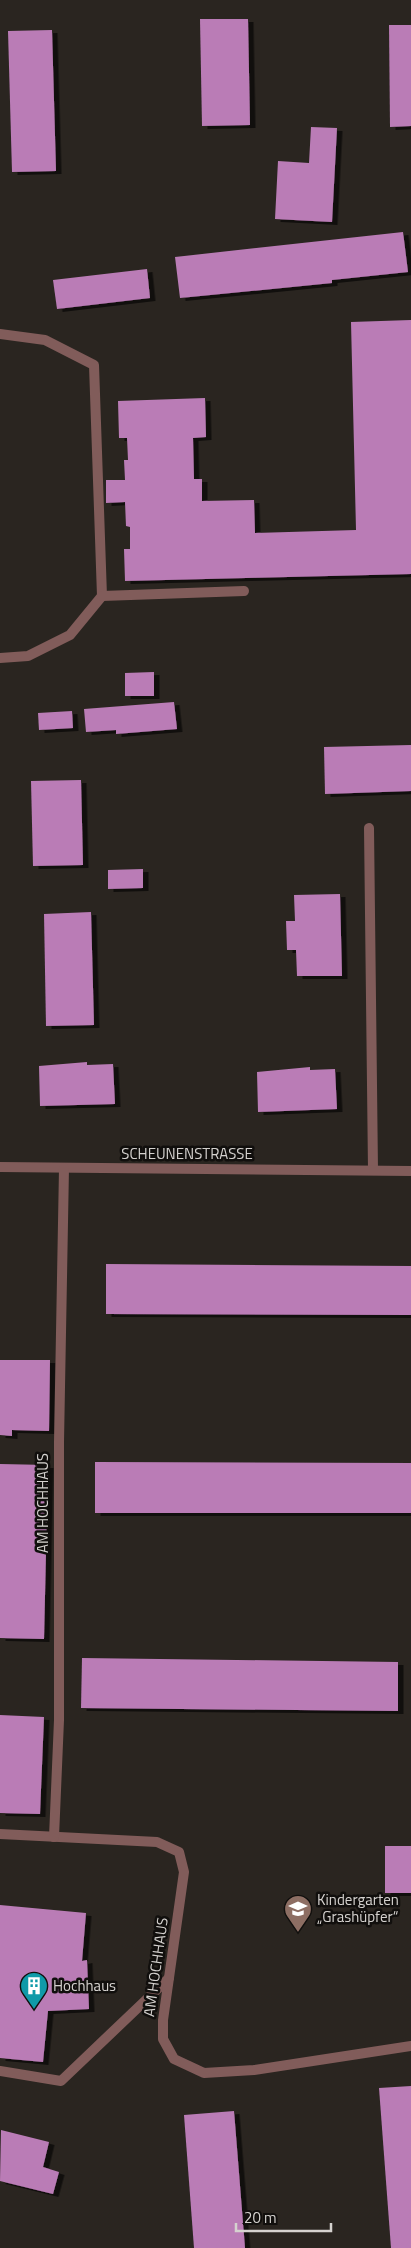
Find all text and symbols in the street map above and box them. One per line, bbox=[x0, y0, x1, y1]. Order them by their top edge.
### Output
street label: SCHEUNENSTRASSE bbox=[121, 1142, 253, 1165]
street label: AM HOCHHAUS bbox=[31, 1453, 54, 1553]
place label: Kindergarten „Grashüpfer“ bbox=[317, 1888, 399, 1928]
school or university icon: Kindergarten „Grashüpfer“ bbox=[283, 1894, 313, 1933]
street label: AM HOCHHAUS bbox=[137, 1916, 174, 2018]
building icon: Hochhaus bbox=[19, 1971, 49, 2010]
place label: Hochhaus bbox=[53, 1974, 116, 1997]
scale bar bbox=[236, 2200, 331, 2232]
text: 20 m bbox=[244, 2206, 277, 2229]

